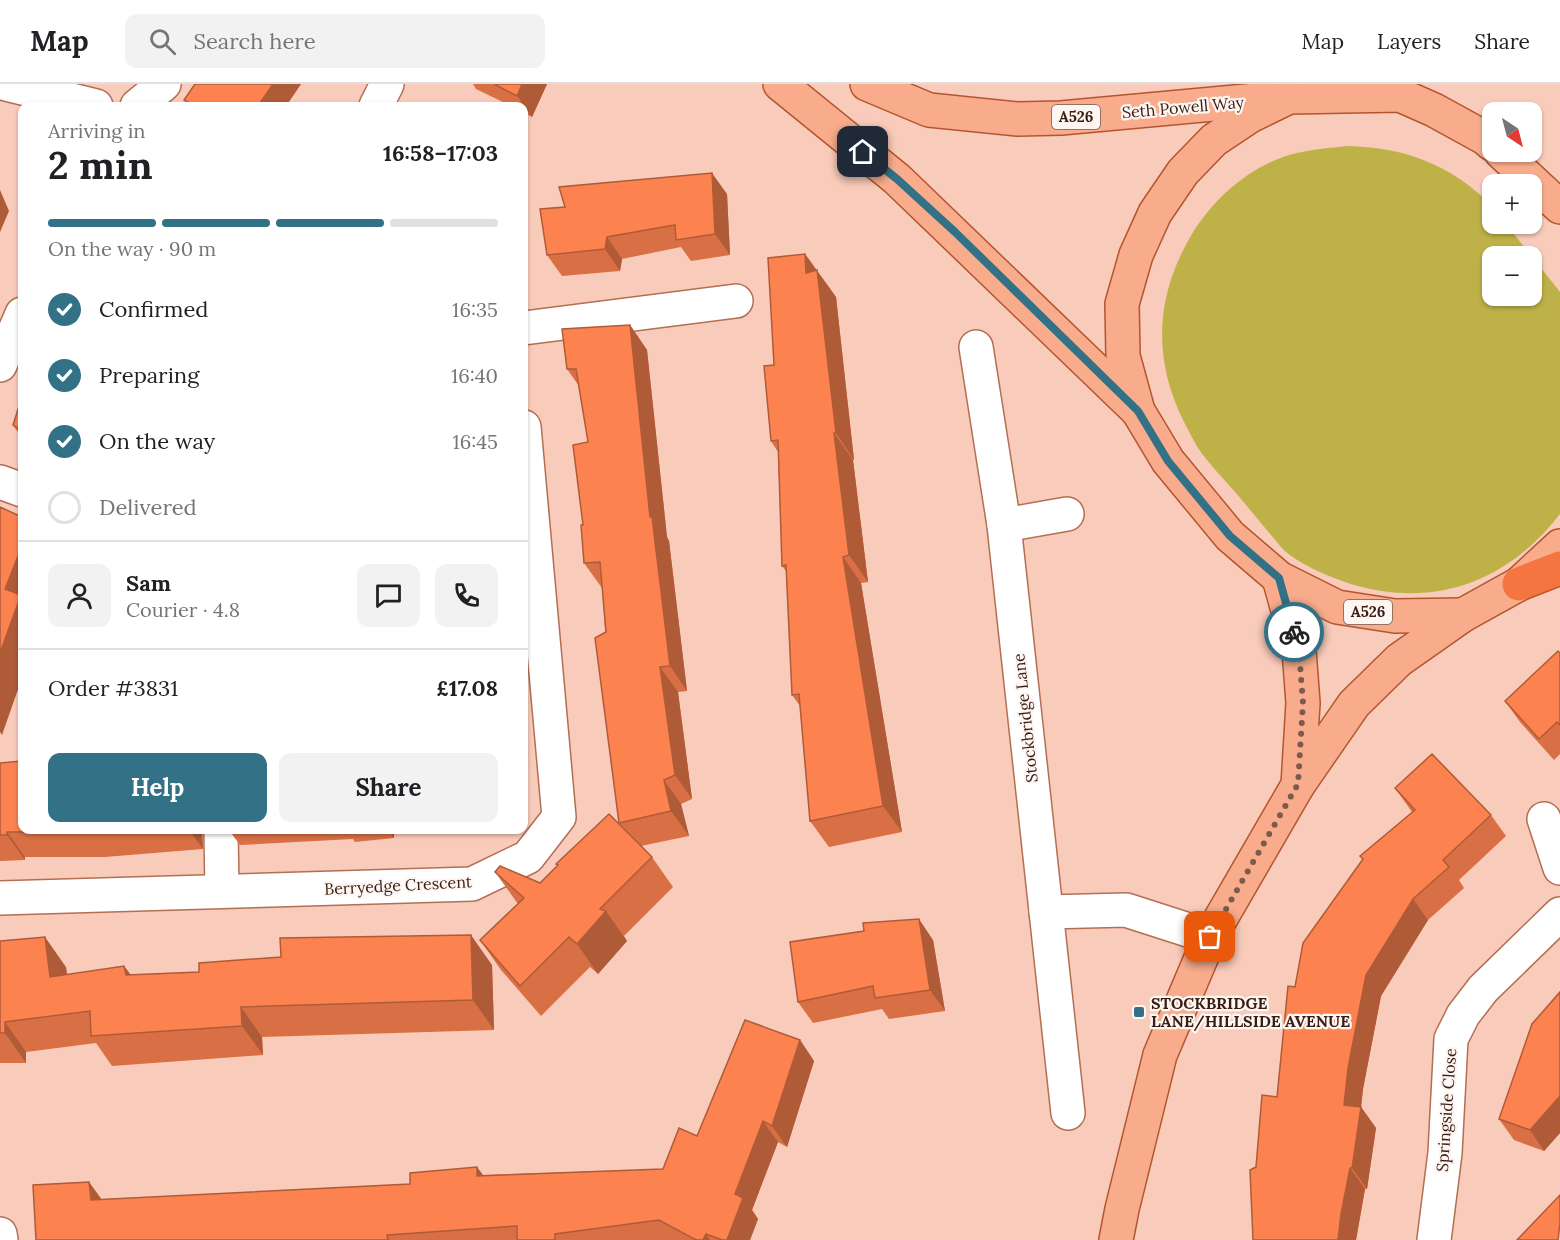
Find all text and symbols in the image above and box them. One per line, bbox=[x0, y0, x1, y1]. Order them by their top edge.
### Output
search box bbox=[125, 14, 545, 68]
text: Map bbox=[30, 23, 89, 59]
icon: search bbox=[146, 25, 179, 58]
text: Search here bbox=[194, 27, 316, 55]
text: Map bbox=[1301, 28, 1344, 55]
text: Layers bbox=[1377, 28, 1441, 55]
text: Share bbox=[1474, 28, 1530, 55]
street label: Seth Powell Way bbox=[1121, 92, 1245, 122]
north arrow bbox=[1482, 102, 1542, 162]
map controls bbox=[1482, 102, 1542, 306]
road number: A526 bbox=[1052, 105, 1100, 129]
text: Arriving in bbox=[48, 118, 145, 143]
pin bbox=[837, 126, 888, 177]
icon: home bbox=[846, 135, 879, 168]
text: 16:58–17:03 bbox=[383, 139, 498, 167]
text: 2 min bbox=[48, 140, 153, 190]
button: + bbox=[1482, 174, 1542, 234]
text: On the way · 90 m bbox=[48, 236, 216, 261]
button: − bbox=[1482, 246, 1542, 306]
icon: check bbox=[48, 293, 81, 326]
text: Confirmed bbox=[99, 295, 208, 323]
text: 16:35 bbox=[452, 297, 498, 322]
icon: check bbox=[48, 359, 81, 392]
text: Preparing bbox=[99, 361, 199, 389]
text: 16:40 bbox=[451, 363, 498, 388]
icon: check bbox=[48, 425, 81, 458]
text: On the way bbox=[99, 427, 215, 455]
text: 16:45 bbox=[452, 429, 498, 454]
text: Delivered bbox=[99, 493, 197, 521]
button: person bbox=[48, 564, 111, 627]
button: chat bbox=[357, 564, 420, 627]
button: phone bbox=[435, 564, 498, 627]
text: Sam bbox=[126, 569, 171, 597]
text: Courier · 4.8 bbox=[126, 597, 240, 622]
road number: A526 bbox=[1344, 600, 1392, 624]
courier bbox=[1264, 602, 1324, 662]
icon: bike bbox=[1278, 616, 1311, 649]
street label: Stockbridge Lane bbox=[1008, 652, 1042, 784]
text: Order #3831 bbox=[48, 674, 178, 702]
text: £17.08 bbox=[436, 674, 498, 702]
button: Help bbox=[48, 753, 267, 822]
button: Share bbox=[279, 753, 498, 822]
street label: Berryedge Crescent bbox=[324, 871, 473, 899]
pin bbox=[1184, 911, 1235, 962]
icon: bag bbox=[1193, 920, 1226, 953]
place label: STOCKBRIDGE LANE/HILLSIDE AVENUE bbox=[1151, 993, 1350, 1032]
marker: STOCKBRIDGE LANE/HILLSIDE AVENUE bbox=[1132, 1005, 1146, 1019]
street label: Springside Close bbox=[1432, 1047, 1460, 1172]

